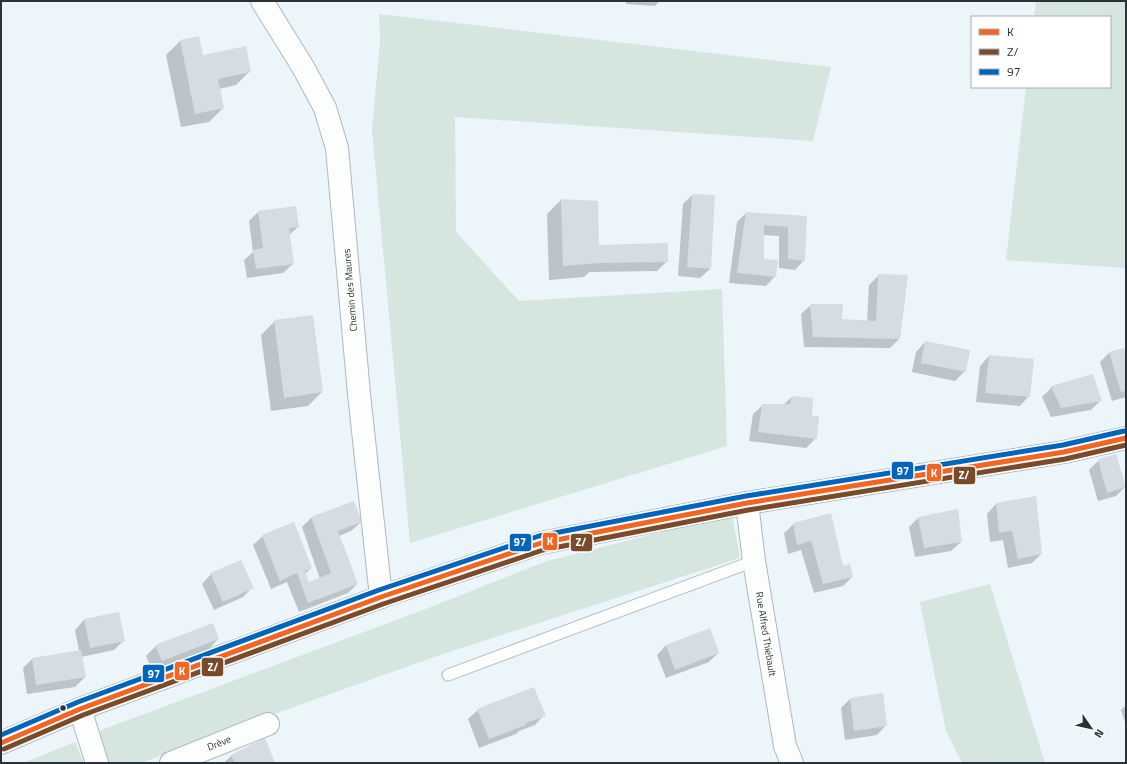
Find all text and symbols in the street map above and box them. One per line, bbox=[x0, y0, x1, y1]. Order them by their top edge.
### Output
legend bbox=[971, 16, 1111, 88]
text: K bbox=[1007, 22, 1014, 41]
text: Z/ bbox=[1007, 42, 1018, 61]
text: 97 bbox=[1007, 62, 1020, 81]
street label: Chemin des Maures bbox=[339, 248, 361, 332]
line badge: 97 bbox=[891, 461, 914, 480]
text: 97 bbox=[897, 463, 909, 479]
line badge: K bbox=[926, 463, 942, 482]
text: K bbox=[931, 465, 938, 481]
line badge: Z/ bbox=[953, 466, 976, 485]
text: Z/ bbox=[959, 467, 969, 483]
line badge: K bbox=[542, 532, 558, 551]
line badge: 97 bbox=[509, 533, 532, 552]
text: K bbox=[547, 533, 554, 549]
line badge: Z/ bbox=[570, 533, 593, 552]
text: 97 bbox=[514, 534, 526, 550]
text: Z/ bbox=[576, 534, 586, 550]
street label: Rue Alfred Thiebault bbox=[752, 591, 780, 678]
line badge: Z/ bbox=[201, 657, 224, 677]
text: Z/ bbox=[208, 659, 218, 675]
line badge: K bbox=[174, 661, 190, 681]
text: K bbox=[179, 663, 186, 679]
line badge: 97 bbox=[142, 664, 165, 683]
text: 97 bbox=[148, 666, 160, 682]
unlabelled marker bbox=[58, 703, 68, 713]
north arrow bbox=[1071, 708, 1111, 748]
text: N bbox=[1091, 726, 1108, 741]
street label: Drève bbox=[205, 731, 233, 755]

